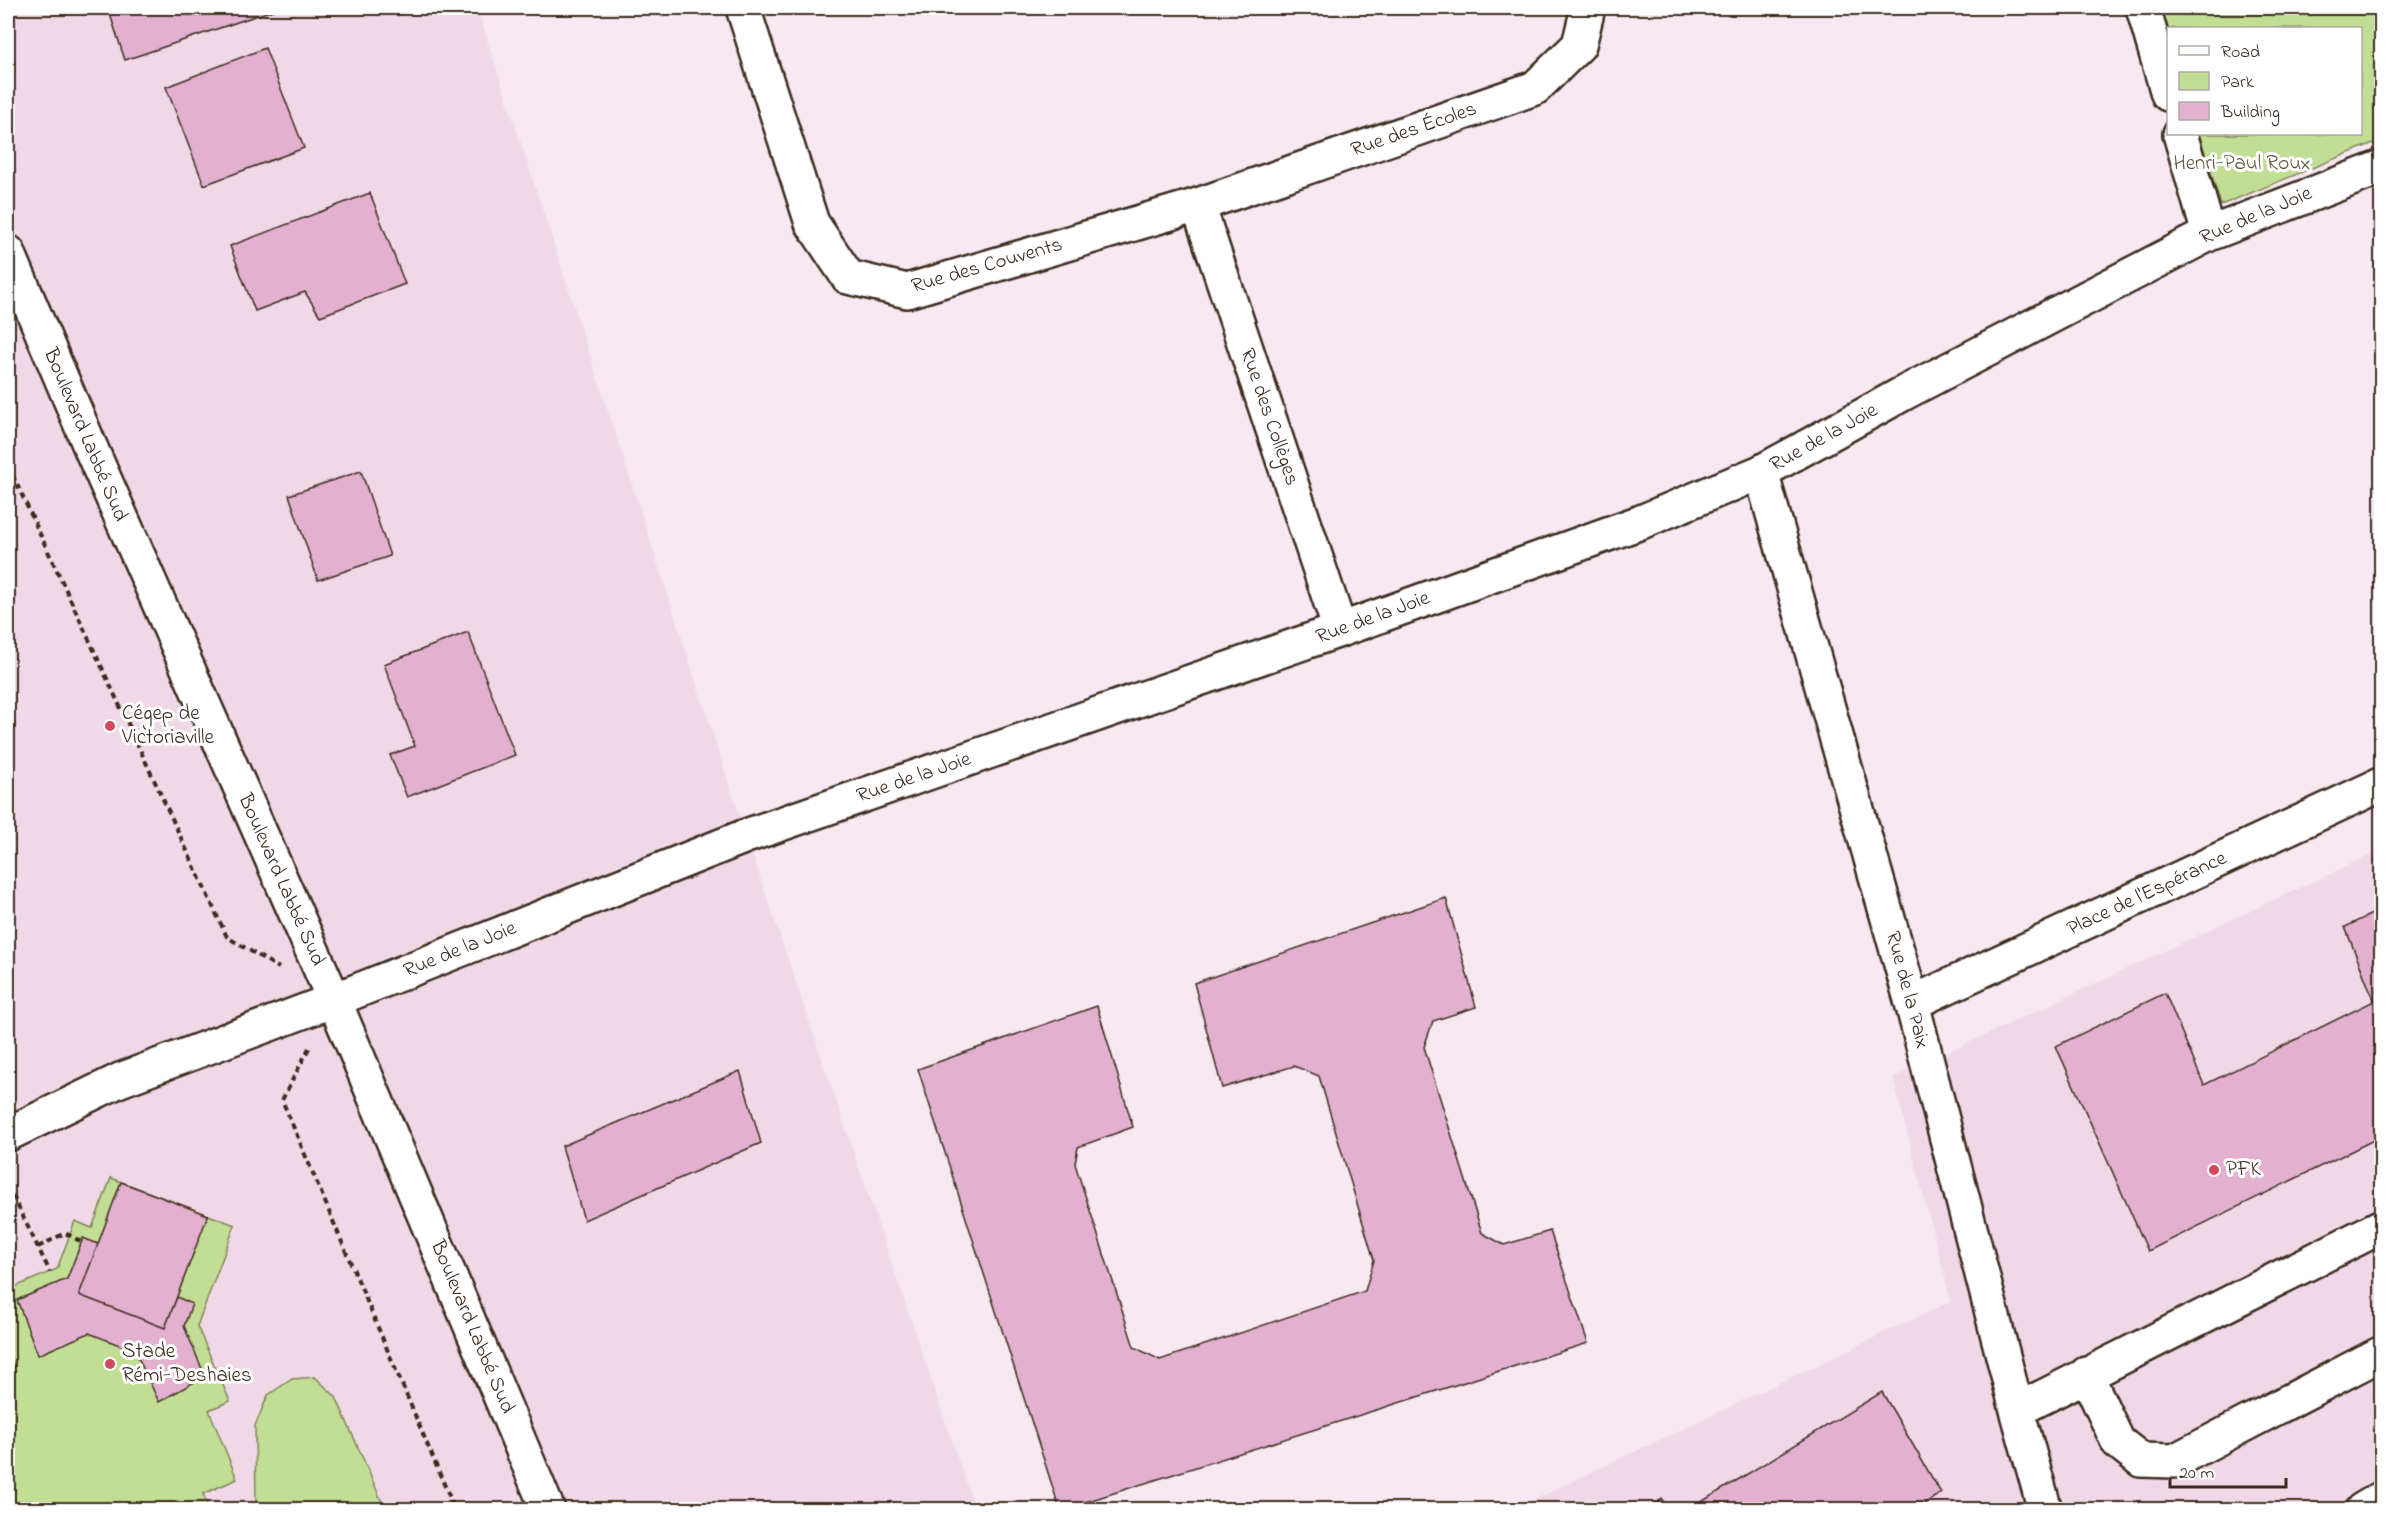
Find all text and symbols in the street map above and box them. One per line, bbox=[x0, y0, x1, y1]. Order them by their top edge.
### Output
legend bbox=[2167, 27, 2362, 135]
text: Road bbox=[2221, 40, 2260, 66]
text: Park bbox=[2221, 70, 2254, 96]
street label: Rue des Écoles bbox=[1347, 94, 1481, 166]
text: Building bbox=[2220, 100, 2280, 127]
park label: Henri-Paul Roux bbox=[2174, 149, 2310, 179]
street label: Rue de la Joie bbox=[2195, 179, 2317, 253]
street label: Rue des Couvents bbox=[908, 230, 1066, 302]
street label: Boulevard Labbé Sud bbox=[35, 343, 135, 526]
street label: Rue des Collèges bbox=[1230, 344, 1306, 490]
street label: Rue de la Joie bbox=[1765, 396, 1884, 480]
street label: Rue de la Joie bbox=[1312, 583, 1435, 652]
place label: Cégep de Victoriaville bbox=[121, 699, 215, 753]
marker: Cégep de Victoriaville bbox=[103, 719, 117, 733]
street label: Rue de la Joie bbox=[853, 744, 976, 812]
street label: Boulevard Labbé Sud bbox=[229, 788, 333, 971]
street label: Place de l'Espérance bbox=[2062, 844, 2232, 944]
street label: Rue de la Joie bbox=[399, 914, 521, 986]
street label: Rue de la Paix bbox=[1877, 928, 1937, 1052]
place label: PFK bbox=[2226, 1155, 2262, 1185]
marker: PFK bbox=[2207, 1163, 2221, 1177]
street label: Boulevard Labbé Sud bbox=[422, 1235, 522, 1418]
place label: Stade Rémi-Deshaies bbox=[122, 1337, 252, 1391]
marker: Stade Rémi-Deshaies bbox=[103, 1357, 117, 1371]
scale bar bbox=[2170, 1451, 2286, 1489]
text: 20 m bbox=[2179, 1461, 2214, 1487]

